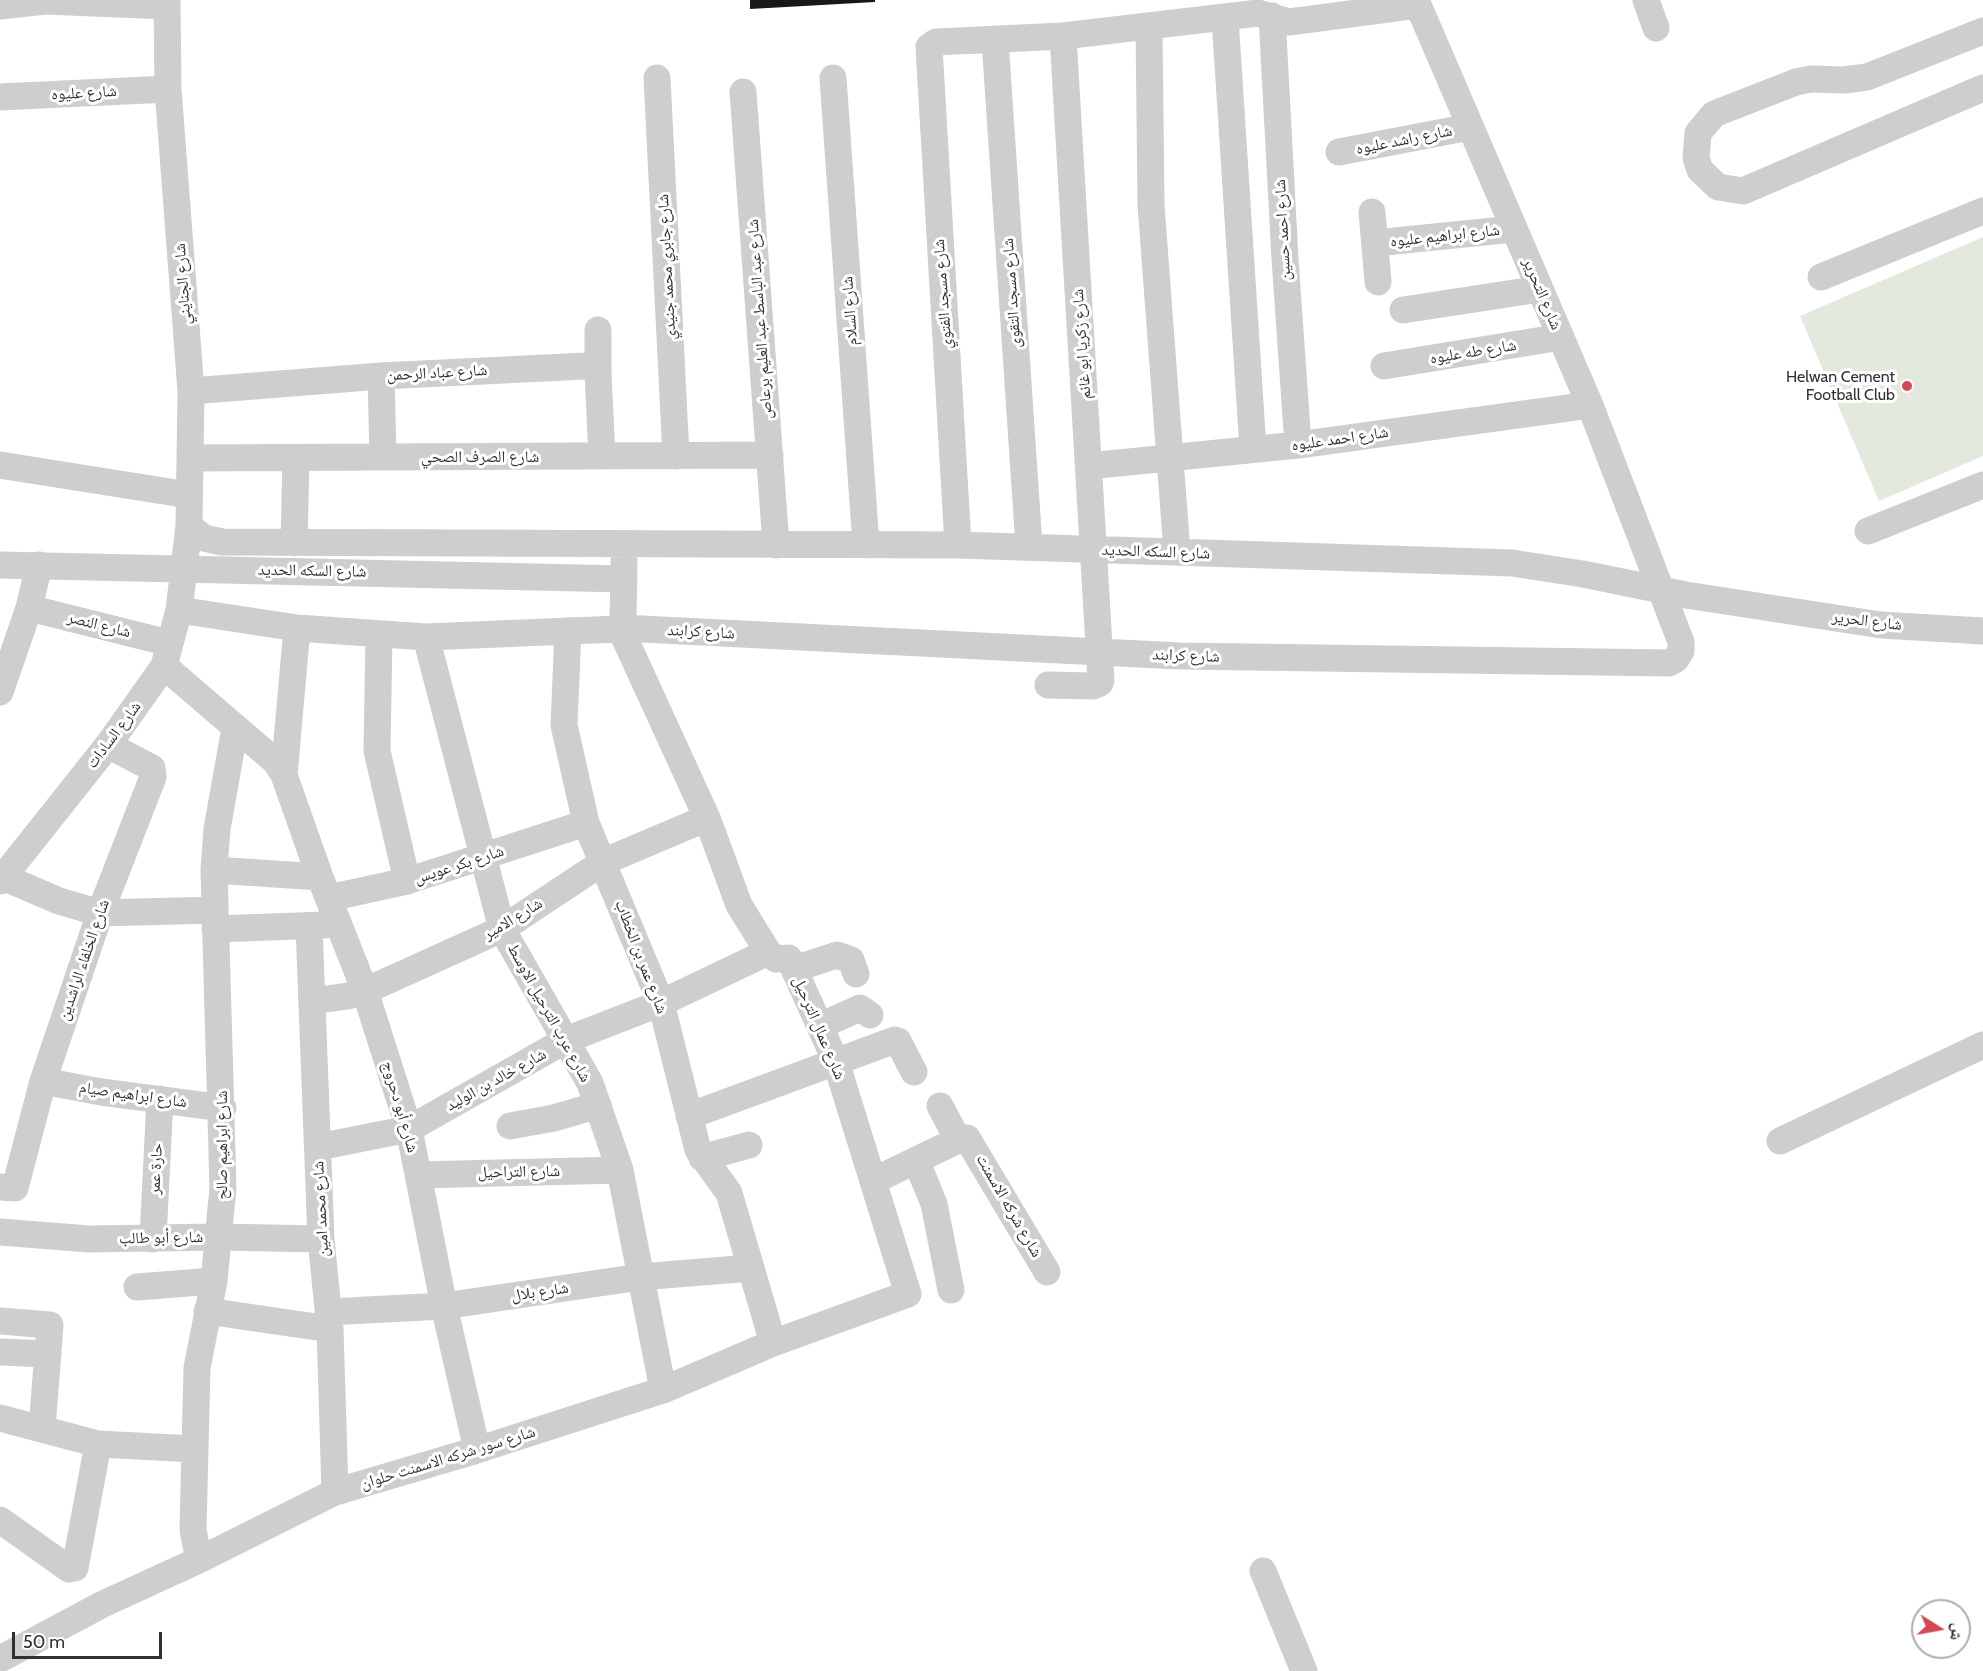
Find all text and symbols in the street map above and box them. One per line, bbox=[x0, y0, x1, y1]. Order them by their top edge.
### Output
street label: شارع عليوه bbox=[51, 82, 117, 104]
street label: شارع راشد عليوه bbox=[1354, 121, 1454, 159]
street label: شارع احمد حسين bbox=[1271, 179, 1295, 281]
street label: شارع جابري محمد جنيدي bbox=[654, 193, 680, 341]
street label: شارع عبد الباسط عبد العليم برعاص bbox=[743, 218, 777, 420]
street label: شارع ابراهيم عليوه bbox=[1389, 221, 1501, 251]
street label: شارع مسجد التقوى bbox=[999, 237, 1025, 349]
street label: شارع مسجد الفتوي bbox=[930, 238, 956, 350]
street label: شارع الجنايني bbox=[171, 243, 195, 325]
street label: شارع التحرير bbox=[1518, 255, 1566, 333]
street label: شارع السلام bbox=[838, 276, 862, 346]
street label: شارع زكريا ابو غانم bbox=[1069, 288, 1095, 400]
street label: شارع طه عليوه bbox=[1428, 336, 1518, 368]
street label: شارع عباد الرحمن bbox=[386, 361, 488, 385]
place label: Helwan Cement Football Club bbox=[1786, 367, 1895, 405]
marker: Helwan Cement Football Club bbox=[1900, 379, 1914, 393]
street label: شارع احمد عليوه bbox=[1290, 423, 1390, 455]
street label: شارع الصرف الصحي bbox=[421, 447, 539, 467]
street label: شارع السكه الحديد bbox=[1101, 541, 1211, 563]
street label: شارع السكه الحديد bbox=[258, 560, 366, 582]
street label: شارع الحرير bbox=[1831, 607, 1903, 635]
street label: شارع النصر bbox=[65, 608, 133, 642]
street label: شارع كرابند bbox=[667, 621, 735, 643]
street label: شارع كرابند bbox=[1152, 645, 1220, 667]
street label: شارع السادات bbox=[83, 698, 145, 772]
street label: شارع بكر عويس bbox=[412, 841, 506, 889]
street label: شارع الامير bbox=[480, 894, 546, 944]
street label: شارع الخلفاء الراشدين bbox=[54, 897, 114, 1023]
street label: شارع عمر بن الخطاب bbox=[610, 897, 672, 1017]
street label: شارع عرب الترحيل الاوسط bbox=[503, 940, 595, 1086]
street label: شارع عمال الترحيل bbox=[789, 973, 849, 1083]
street label: شارع خالد بن الوليد bbox=[443, 1045, 549, 1115]
street label: شارع أبو دحروج bbox=[378, 1059, 422, 1155]
street label: شارع ابراهيم صيام bbox=[78, 1078, 188, 1112]
street label: شارع ابراهيم صالح bbox=[212, 1090, 232, 1200]
street label: حارة عمر bbox=[145, 1143, 167, 1195]
street label: شارع شركه الاسمنت bbox=[972, 1151, 1046, 1261]
street label: شارع محمد امين bbox=[309, 1161, 333, 1257]
street label: شارع التراحيل bbox=[478, 1162, 560, 1182]
street label: شارع أبو طالب bbox=[119, 1228, 203, 1248]
street label: شارع بلال bbox=[510, 1278, 570, 1306]
street label: شارع سور شركه الاسمنت حلوان bbox=[358, 1422, 538, 1494]
north arrow bbox=[1911, 1599, 1971, 1659]
scale bar bbox=[15, 1620, 165, 1658]
text: ش bbox=[1946, 1622, 1968, 1642]
text: 50 m bbox=[23, 1631, 65, 1653]

